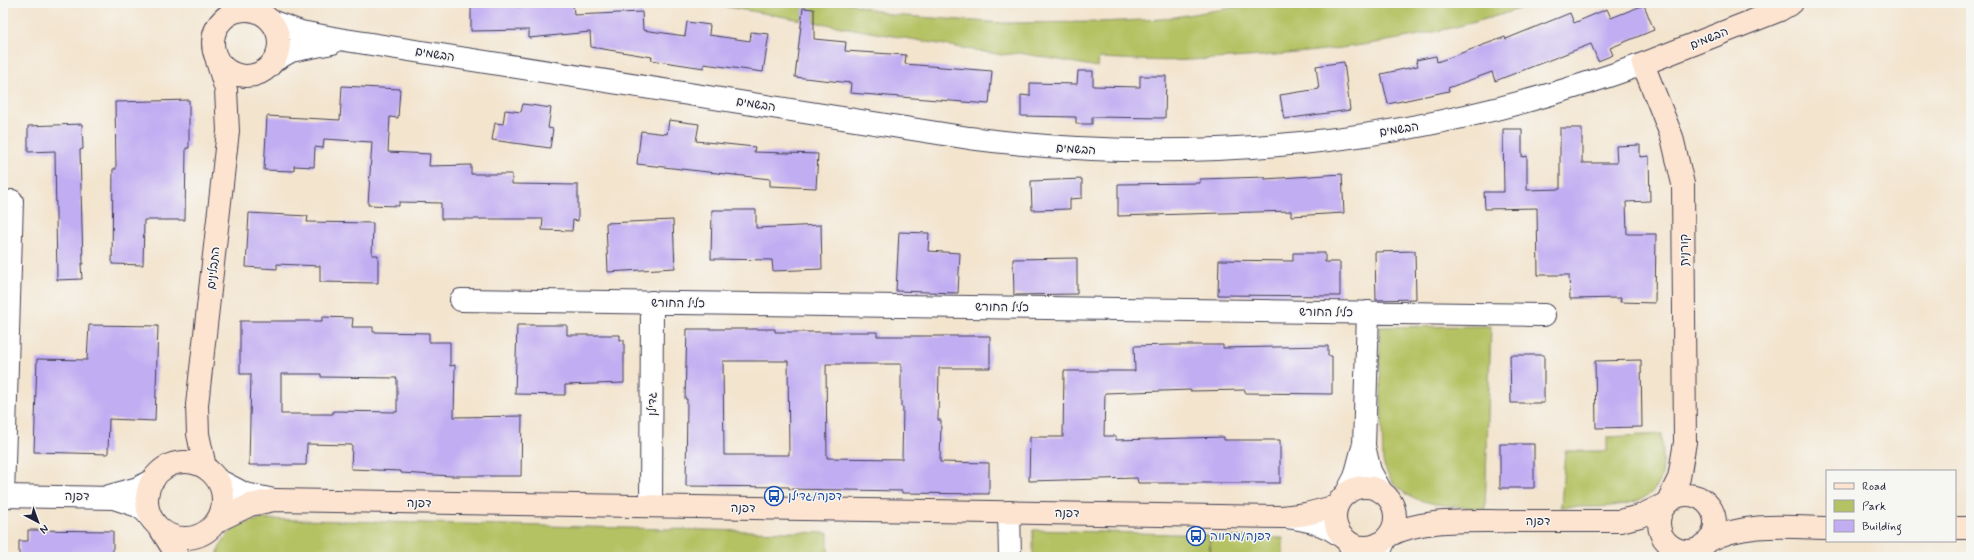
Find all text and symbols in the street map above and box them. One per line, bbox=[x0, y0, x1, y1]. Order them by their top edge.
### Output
street label: הבשמים bbox=[1688, 24, 1731, 54]
street label: הבשמים bbox=[414, 44, 456, 66]
street label: הבשמים bbox=[735, 94, 777, 116]
street label: הבשמים bbox=[1378, 119, 1420, 141]
street label: הבשמים bbox=[1055, 141, 1096, 159]
street label: קורנית bbox=[1677, 234, 1693, 266]
street label: התבלינים bbox=[204, 246, 224, 290]
street label: כליל החורש bbox=[651, 296, 705, 312]
street label: כליל החורש bbox=[975, 300, 1029, 316]
street label: כליל החורש bbox=[1299, 305, 1353, 321]
street label: גדילן bbox=[645, 392, 661, 416]
legend bbox=[1826, 470, 1956, 542]
text: Road bbox=[1862, 479, 1886, 495]
bus stop icon: דפנה/גדילן bbox=[763, 485, 785, 507]
street label: דפנה bbox=[64, 489, 90, 505]
place label: דפנה/גדילן bbox=[788, 489, 842, 505]
street label: דפנה bbox=[406, 496, 432, 512]
text: Park bbox=[1862, 499, 1886, 515]
street label: דפנה bbox=[730, 501, 756, 517]
north arrow bbox=[18, 502, 58, 542]
street label: דפנה bbox=[1054, 506, 1080, 522]
street label: דפנה bbox=[1525, 514, 1551, 530]
text: Building bbox=[1862, 519, 1902, 536]
text: N bbox=[37, 521, 51, 536]
bus stop icon: דפנה/מרווה bbox=[1185, 525, 1207, 547]
place label: דפנה/מרווה bbox=[1210, 529, 1271, 545]

